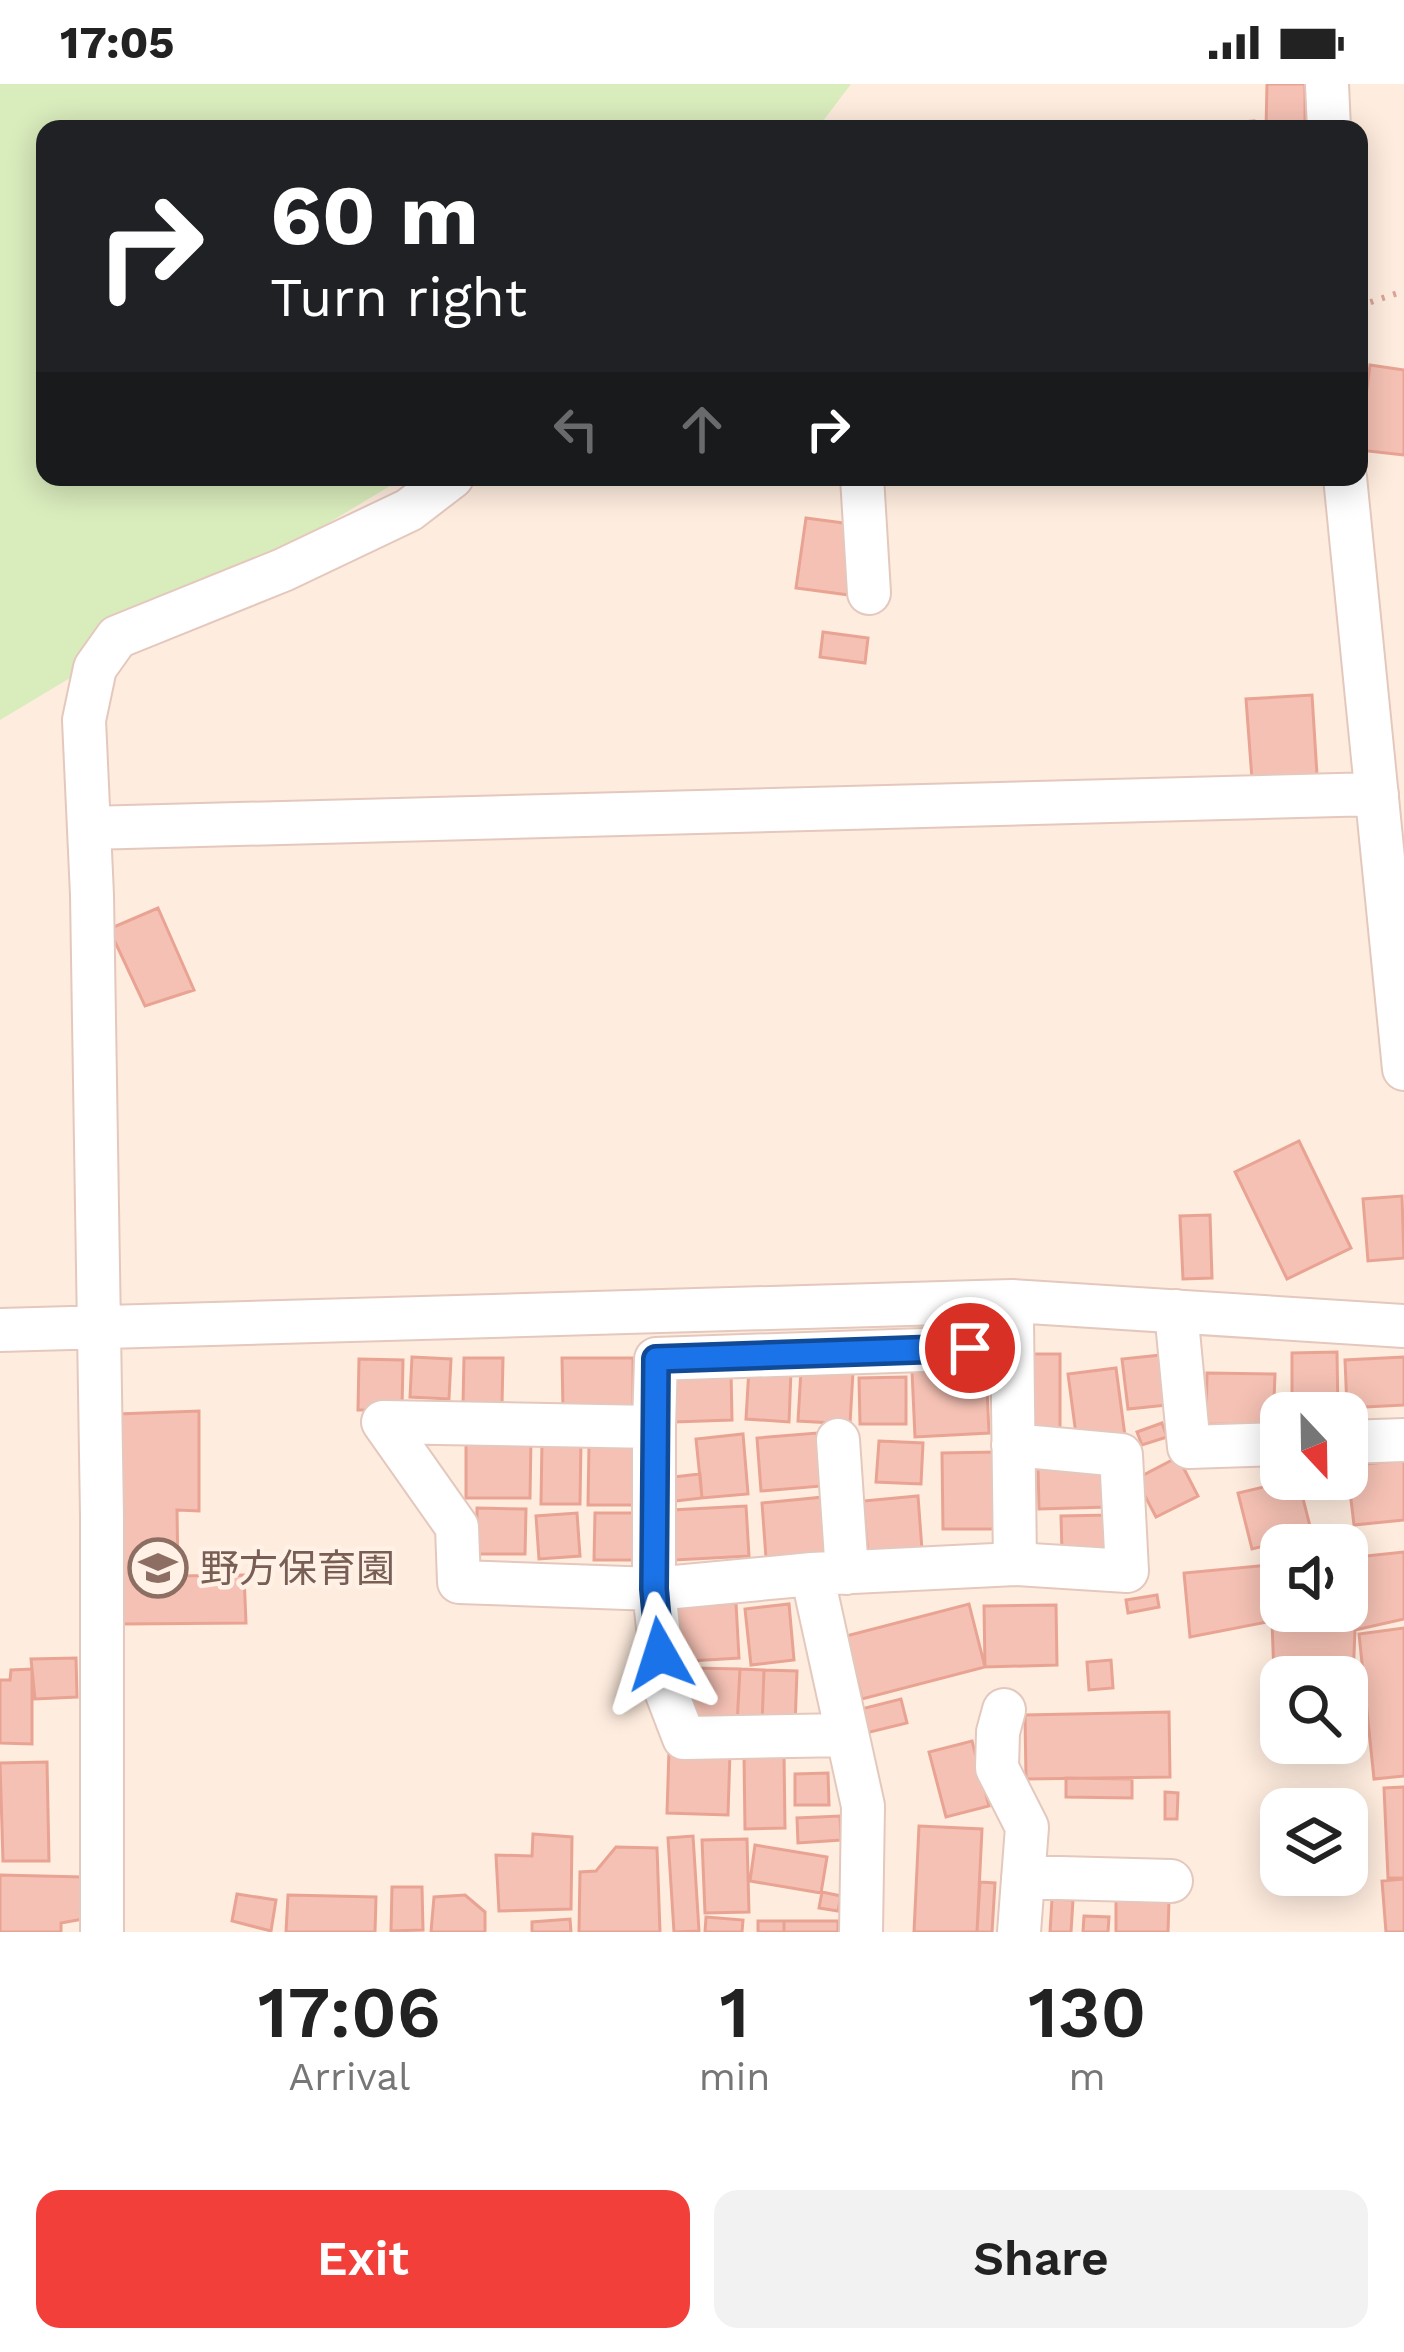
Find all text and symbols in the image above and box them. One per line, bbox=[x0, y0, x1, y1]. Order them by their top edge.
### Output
text: 17:05 bbox=[60, 16, 174, 69]
text: 60 m bbox=[270, 166, 479, 264]
icon: right bbox=[72, 168, 228, 324]
text: Turn right bbox=[270, 266, 527, 329]
icon: left bbox=[543, 396, 609, 462]
icon: ahead bbox=[669, 396, 735, 462]
icon: right bbox=[795, 396, 861, 462]
pin bbox=[919, 1297, 1021, 1399]
icon: arrive bbox=[937, 1315, 1003, 1381]
north arrow bbox=[1260, 1392, 1368, 1500]
map controls bbox=[1260, 1392, 1368, 1896]
button: sound bbox=[1260, 1524, 1368, 1632]
school or university icon: 野方保育園 bbox=[127, 1537, 189, 1599]
place label: 野方保育園 bbox=[200, 1546, 395, 1591]
position arrow bbox=[597, 1591, 723, 1717]
button: search bbox=[1260, 1656, 1368, 1764]
button: layers bbox=[1260, 1788, 1368, 1896]
text: 17:06 bbox=[258, 1970, 441, 2054]
text: 1 bbox=[720, 1970, 750, 2054]
text: 130 bbox=[1028, 1970, 1146, 2054]
text: Arrival bbox=[288, 2054, 410, 2099]
text: min bbox=[699, 2054, 770, 2099]
text: m bbox=[1069, 2054, 1106, 2099]
button: Exit bbox=[36, 2190, 690, 2328]
button: Share bbox=[714, 2190, 1368, 2328]

